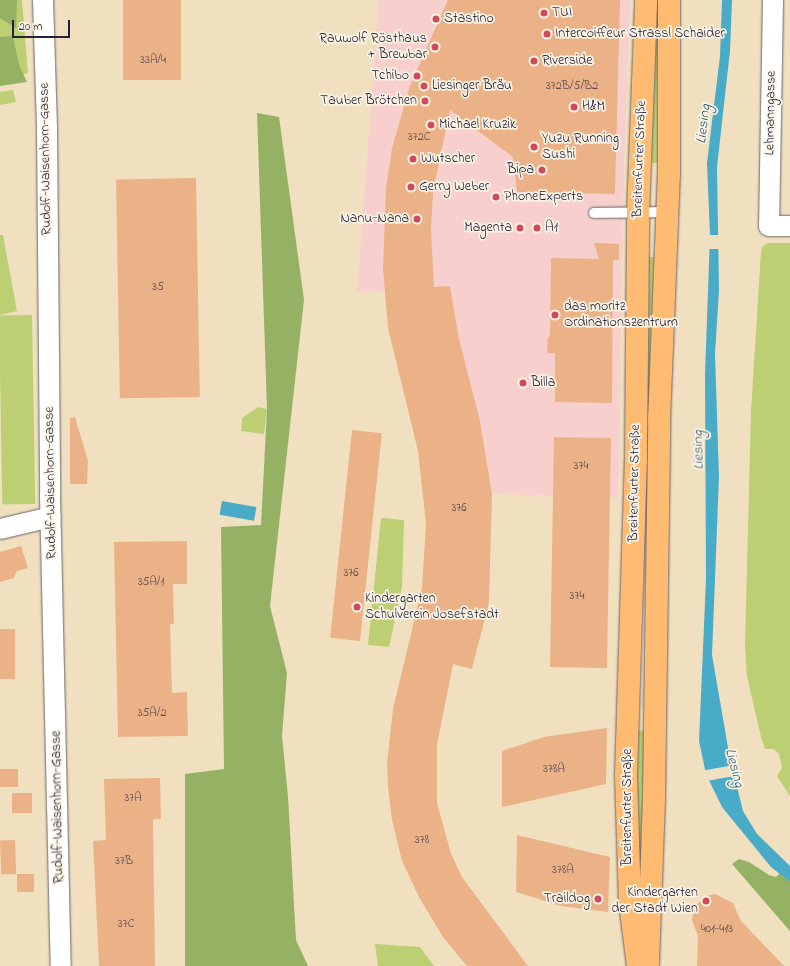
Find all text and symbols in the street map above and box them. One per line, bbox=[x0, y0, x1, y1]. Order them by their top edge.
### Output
place label: TUI bbox=[552, 5, 572, 21]
marker: TUI bbox=[539, 8, 549, 18]
place label: Stastino bbox=[444, 11, 494, 27]
scale bar bbox=[14, 12, 72, 38]
marker: Stastino bbox=[431, 14, 441, 24]
text: 20 m bbox=[19, 18, 42, 36]
place label: Intercoiffeur Strassl Schaider bbox=[555, 26, 725, 42]
marker: Intercoiffeur Strassl Schaider bbox=[542, 29, 552, 39]
place label: Rauwolf Rösthaus + Brewbar bbox=[319, 31, 427, 64]
marker: Rauwolf Rösthaus + Brewbar bbox=[430, 42, 440, 52]
place label: Riverside bbox=[542, 53, 592, 69]
house number: 33A/4 bbox=[140, 54, 166, 68]
marker: Riverside bbox=[529, 56, 539, 66]
place label: Tchibo bbox=[371, 68, 409, 84]
marker: Tchibo bbox=[412, 71, 422, 81]
street label: Lehmanngasse bbox=[762, 71, 780, 155]
place label: Liesinger Bräu bbox=[432, 78, 512, 94]
house number: 372B/5/B2 bbox=[546, 80, 598, 94]
marker: Liesinger Bräu bbox=[419, 81, 429, 91]
street label: Rudolf-Waisenhorn-Gasse bbox=[36, 82, 56, 236]
place label: Tauber Brötchen bbox=[320, 93, 417, 109]
marker: Tauber Brötchen bbox=[420, 96, 430, 106]
place label: H&M bbox=[582, 99, 605, 115]
street label: Breitenfurter Straße bbox=[630, 100, 650, 218]
marker: H&M bbox=[569, 102, 579, 112]
water label: Liesing bbox=[693, 103, 715, 145]
place label: Michael Kruzik bbox=[439, 117, 516, 133]
marker: Michael Kruzik bbox=[426, 120, 436, 130]
house number: 372C bbox=[408, 131, 430, 145]
place label: Yuzu Running Sushi bbox=[542, 131, 619, 164]
marker: Yuzu Running Sushi bbox=[529, 142, 539, 152]
place label: Wutscher bbox=[421, 151, 475, 167]
marker: Wutscher bbox=[408, 154, 418, 164]
place label: Bipa bbox=[507, 162, 534, 178]
marker: Bipa bbox=[537, 165, 547, 175]
place label: Gerry Weber bbox=[419, 179, 489, 195]
marker: Gerry Weber bbox=[406, 182, 416, 192]
place label: PhoneExperts bbox=[504, 189, 583, 205]
marker: PhoneExperts bbox=[491, 192, 501, 202]
place label: Nanu-Nana bbox=[340, 211, 409, 227]
marker: Nanu-Nana bbox=[412, 214, 422, 224]
place label: Magenta bbox=[464, 220, 512, 236]
place label: A1 bbox=[545, 220, 558, 236]
marker: Magenta bbox=[515, 223, 525, 233]
marker: A1 bbox=[532, 223, 542, 233]
house number: 35 bbox=[152, 281, 164, 295]
place label: das moritz Ordinationszentrum bbox=[564, 299, 678, 332]
marker: das moritz Ordinationszentrum bbox=[549, 309, 561, 321]
place label: Billa bbox=[531, 375, 555, 391]
marker: Billa bbox=[518, 378, 528, 388]
street label: Rudolf-Waisenhorn-Gasse bbox=[41, 406, 61, 560]
street label: Breitenfurter Straße bbox=[626, 424, 644, 542]
water label: Liesing bbox=[690, 430, 708, 470]
house number: 374 bbox=[574, 460, 588, 474]
house number: 376 bbox=[451, 502, 467, 516]
house number: 376 bbox=[343, 567, 359, 581]
house number: 35A/1 bbox=[138, 576, 164, 590]
house number: 374 bbox=[570, 590, 584, 604]
place label: Kindergarten Schulverein Josefstadt bbox=[365, 591, 499, 624]
marker: Kindergarten Schulverein Josefstadt bbox=[352, 602, 362, 612]
house number: 35A/2 bbox=[138, 707, 166, 721]
street label: Rudolf-Waisenhorn-Gasse bbox=[48, 730, 68, 884]
water label: Liesing bbox=[720, 747, 748, 789]
street label: Breitenfurter Straße bbox=[620, 748, 636, 866]
house number: 378A bbox=[543, 763, 565, 777]
house number: 37A bbox=[124, 792, 142, 806]
house number: 378 bbox=[415, 834, 429, 848]
house number: 37B bbox=[115, 855, 133, 869]
house number: 378A bbox=[552, 864, 574, 878]
place label: Kindergarten der Stadt Wien bbox=[611, 885, 698, 918]
place label: Traildog bbox=[544, 891, 590, 907]
marker: Traildog bbox=[593, 894, 603, 904]
marker: Kindergarten der Stadt Wien bbox=[701, 896, 711, 906]
house number: 37C bbox=[118, 918, 134, 932]
house number: 401-413 bbox=[701, 923, 733, 937]

